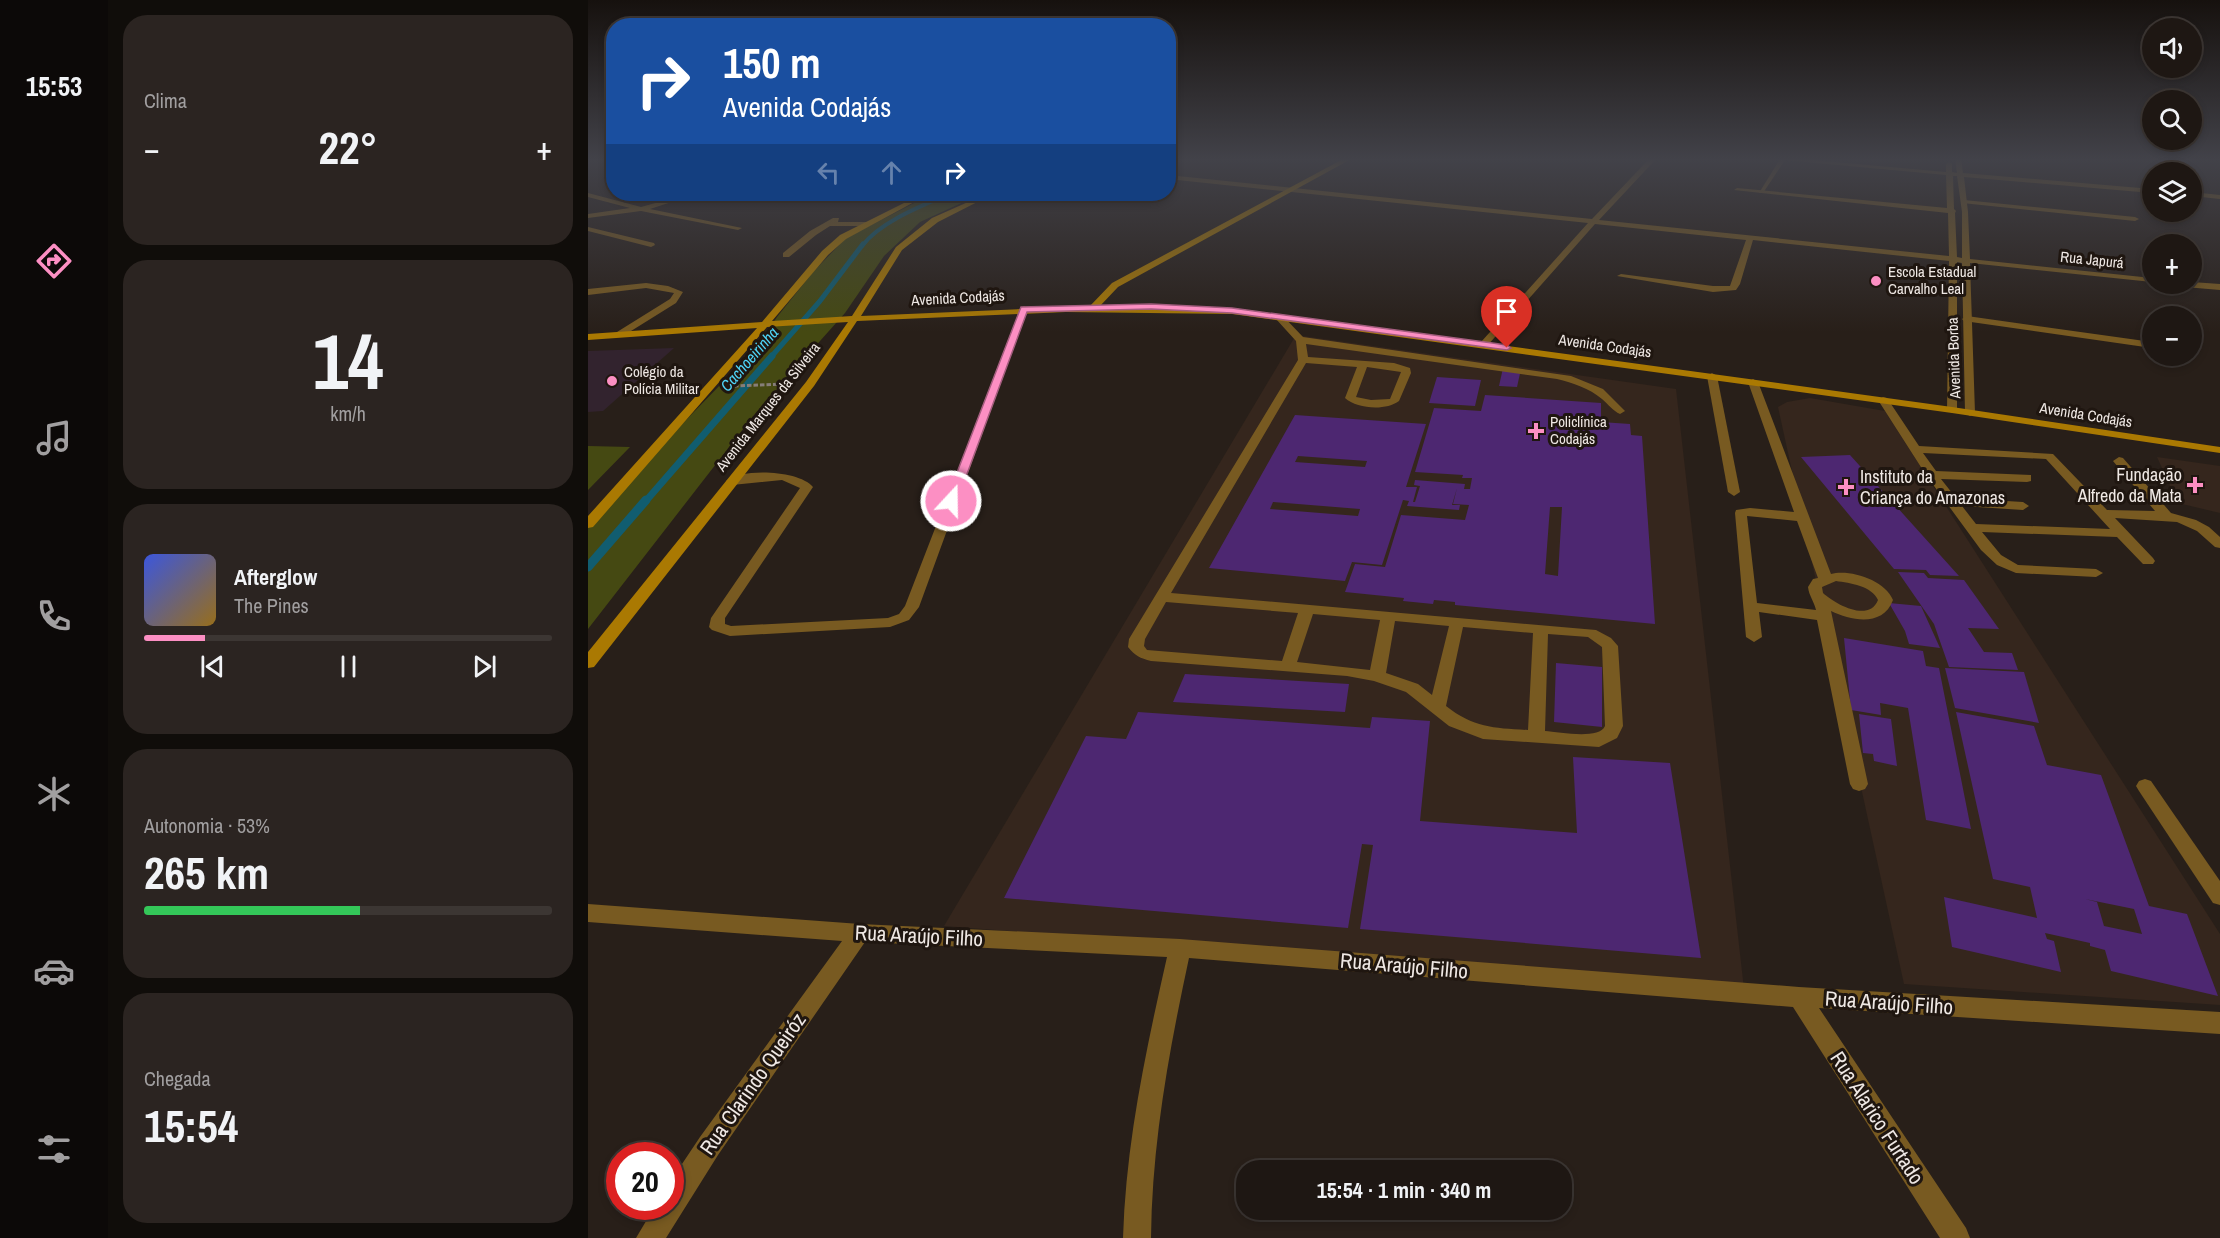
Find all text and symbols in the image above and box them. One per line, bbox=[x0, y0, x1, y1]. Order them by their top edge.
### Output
map controls bbox=[2142, 18, 2202, 366]
button: sound bbox=[2142, 18, 2202, 78]
text: 150 m bbox=[723, 35, 821, 91]
icon: right bbox=[624, 42, 702, 120]
text: 15:53 bbox=[26, 68, 82, 104]
text: Clima bbox=[144, 87, 187, 114]
text: Avenida Codajás bbox=[723, 89, 891, 125]
button: search bbox=[2142, 90, 2202, 150]
text: 22° bbox=[318, 117, 378, 178]
text: − bbox=[144, 126, 160, 170]
text: + bbox=[536, 126, 552, 170]
icon: left bbox=[812, 156, 845, 189]
icon: ahead bbox=[875, 156, 908, 189]
icon: right bbox=[938, 156, 971, 189]
button: layers bbox=[2142, 162, 2202, 222]
button: + bbox=[2142, 234, 2202, 294]
icon: directions bbox=[33, 240, 75, 282]
street label: Rua Japurá bbox=[2059, 246, 2125, 273]
place label: Escola Estadual Carvalho Leal bbox=[1888, 261, 1976, 299]
marker: Escola Estadual Carvalho Leal bbox=[1869, 274, 1883, 288]
street label: Avenida Codajás bbox=[910, 285, 1005, 310]
pin bbox=[1481, 286, 1532, 348]
icon: arrive bbox=[1490, 295, 1523, 328]
button: − bbox=[2142, 306, 2202, 366]
text: 14 bbox=[312, 308, 384, 413]
street label: Avenida Borba bbox=[1942, 317, 1965, 400]
water label: Cachoeirinha bbox=[715, 322, 783, 396]
street label: Avenida Codajás bbox=[1556, 328, 1653, 362]
street label: Avenida Marques da Silveira bbox=[710, 338, 825, 476]
place label: Colégio da Polícia Militar bbox=[624, 361, 699, 399]
marker: Colégio da Polícia Militar bbox=[605, 374, 619, 388]
street label: Avenida Codajás bbox=[2037, 397, 2134, 432]
text: km/h bbox=[330, 400, 366, 427]
place label: Policlínica Codajás bbox=[1550, 411, 1607, 449]
icon: music bbox=[33, 417, 75, 459]
marker: Policlínica Codajás bbox=[1527, 422, 1545, 440]
place label: Fundação Alfredo da Mata bbox=[2077, 462, 2182, 508]
place label: Instituto da Criança do Amazonas bbox=[1860, 464, 2005, 510]
position arrow bbox=[919, 469, 983, 533]
marker: Fundação Alfredo da Mata bbox=[2186, 476, 2204, 494]
marker: Instituto da Criança do Amazonas bbox=[1837, 478, 1855, 496]
text: Afterglow bbox=[234, 562, 317, 592]
text: The Pines bbox=[234, 592, 309, 619]
icon: phone bbox=[33, 595, 75, 637]
icon: previous bbox=[196, 650, 229, 683]
icon: pause bbox=[332, 650, 365, 683]
icon: next bbox=[468, 650, 501, 683]
icon: climate bbox=[33, 773, 75, 815]
text: Autonomia · 53% bbox=[144, 812, 270, 839]
text: 265 km bbox=[144, 842, 269, 903]
street label: Rua Araújo Filho bbox=[854, 918, 984, 953]
street label: Rua Araújo Filho bbox=[1339, 945, 1469, 986]
icon: car bbox=[33, 950, 75, 992]
street label: Rua Araújo Filho bbox=[1824, 984, 1954, 1021]
street label: Rua Clarindo Queiróz bbox=[693, 1006, 813, 1161]
street label: Rua Alarico Furtado bbox=[1824, 1046, 1931, 1190]
text: Chegada bbox=[144, 1065, 211, 1092]
text: 15:54 bbox=[144, 1095, 238, 1156]
icon: filters bbox=[33, 1128, 75, 1170]
speed limit sign: 20 bbox=[606, 1142, 684, 1220]
text: 15:54 · 1 min · 340 m bbox=[1317, 1175, 1491, 1205]

